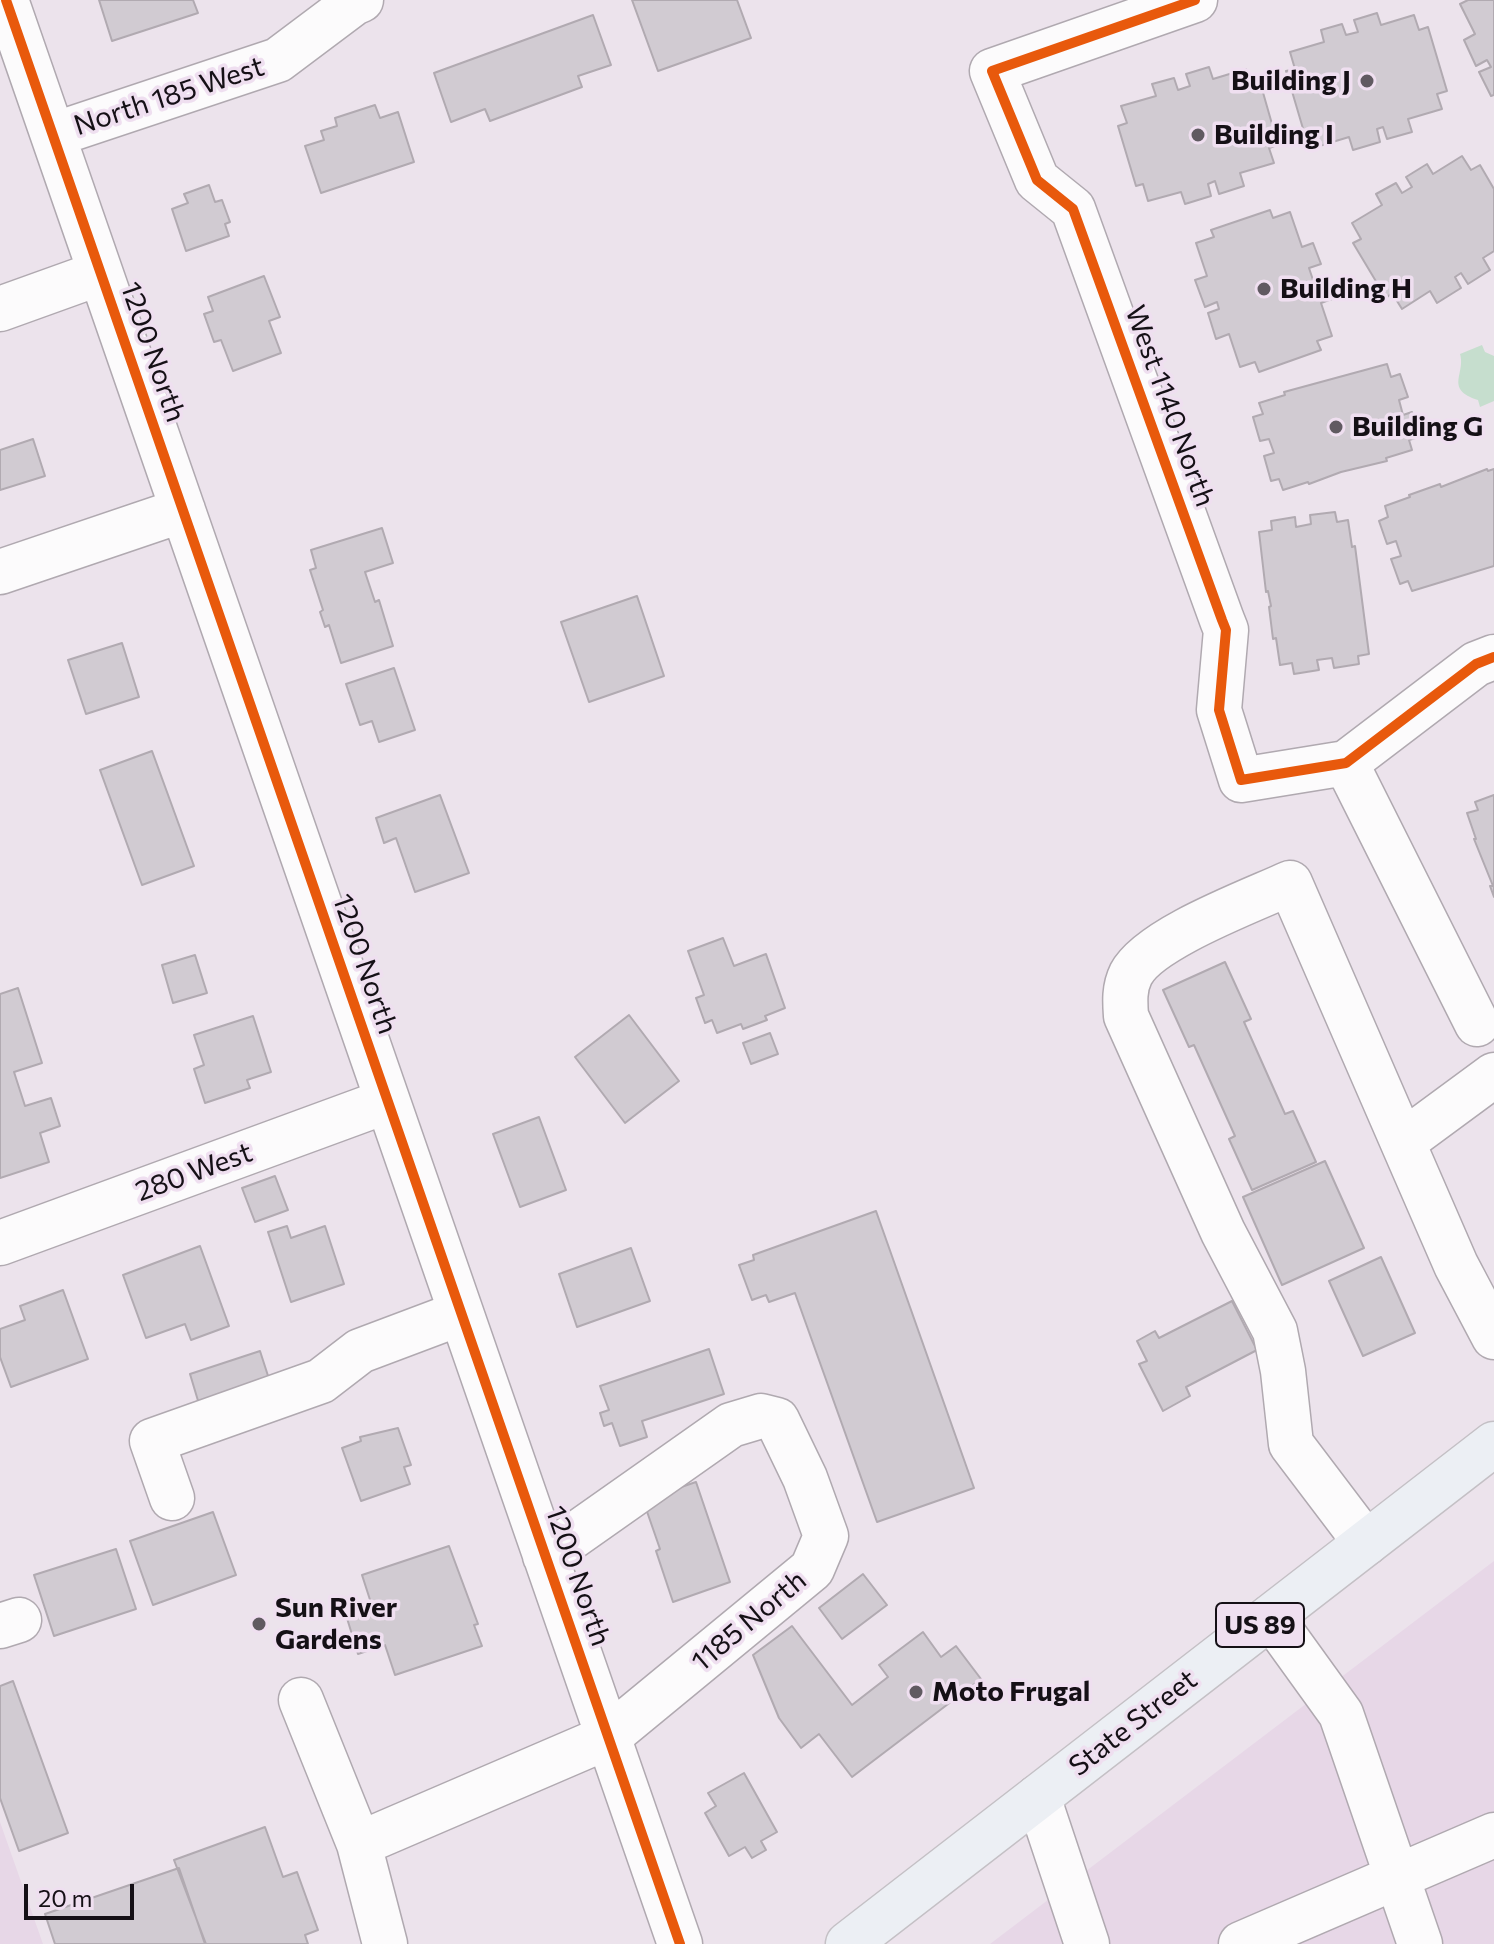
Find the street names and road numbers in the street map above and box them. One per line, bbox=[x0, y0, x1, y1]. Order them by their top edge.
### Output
street label: North 185 West bbox=[70, 49, 268, 143]
street label: 1200 North bbox=[113, 278, 193, 426]
street label: West 1140 North bbox=[1118, 301, 1222, 511]
street label: 1200 North bbox=[325, 890, 405, 1038]
street label: 280 West bbox=[131, 1135, 257, 1209]
street label: 1200 North bbox=[538, 1502, 618, 1650]
street label: 1185 North bbox=[685, 1563, 813, 1679]
road number: US 89 bbox=[1216, 1603, 1304, 1647]
street label: State Street bbox=[1062, 1663, 1204, 1783]

